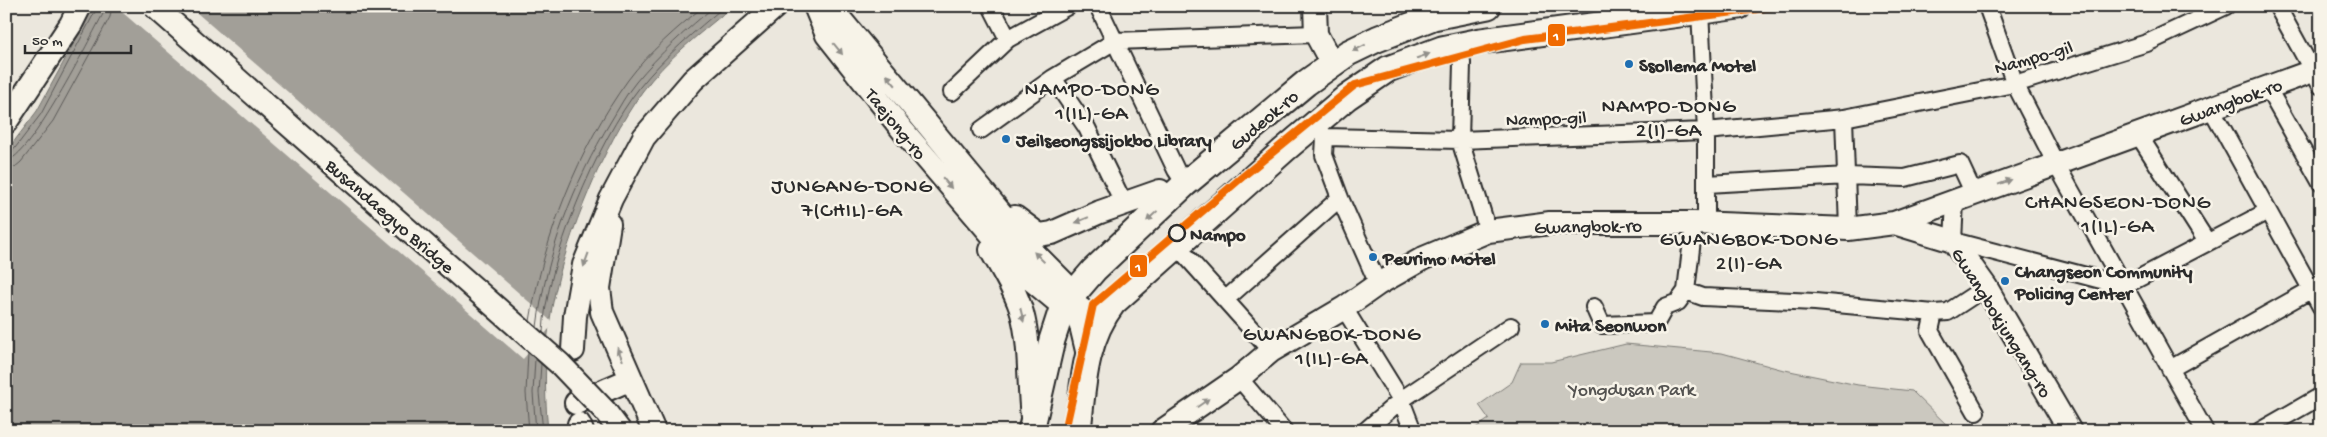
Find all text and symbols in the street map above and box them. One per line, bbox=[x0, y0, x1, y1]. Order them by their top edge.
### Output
scale bar bbox=[25, 22, 131, 54]
line badge: 1 bbox=[1547, 23, 1566, 47]
text: 1 bbox=[1552, 29, 1559, 46]
text: 50 m bbox=[32, 33, 63, 51]
street label: Nampo-gil bbox=[1992, 37, 2076, 82]
one-way arrow bbox=[832, 42, 843, 55]
one-way arrow bbox=[1352, 44, 1367, 52]
one-way arrow bbox=[1415, 51, 1430, 59]
place label: Ssollema Motel bbox=[1639, 56, 1756, 79]
marker: Ssollema Motel bbox=[1623, 58, 1635, 70]
one-way arrow bbox=[885, 73, 896, 86]
street label: Gwangbok-ro bbox=[2177, 75, 2286, 134]
district label: NAMPO-DONG 1(IL)-GA bbox=[1025, 79, 1159, 128]
street label: Taejong-ro bbox=[858, 84, 930, 166]
street label: Gudeok-ro bbox=[1226, 86, 1304, 157]
district label: NAMPO-DONG 2(I)-GA bbox=[1602, 96, 1736, 145]
street label: Nampo-gil bbox=[1505, 108, 1587, 133]
place label: Jeilseongssijokbo Library bbox=[1015, 131, 1212, 154]
marker: Jeilseongssijokbo Library bbox=[1000, 133, 1012, 145]
street label: Busandaegyo Bridge bbox=[319, 155, 458, 280]
district label: JUNGANG-DONG 7(CHIL)-GA bbox=[771, 176, 933, 225]
one-way arrow bbox=[941, 176, 953, 188]
one-way arrow bbox=[1998, 178, 2013, 186]
district label: CHANGSEON-DONG 1(IL)-GA bbox=[2025, 192, 2211, 241]
one-way arrow bbox=[1147, 210, 1159, 222]
street label: Gwangbok-ro bbox=[1534, 216, 1642, 241]
one-way arrow bbox=[1074, 217, 1089, 225]
marker: Nampo bbox=[1168, 224, 1186, 242]
place label: Nampo bbox=[1190, 225, 1246, 248]
district label: GWANGBOK-DONG 2(I)-GA bbox=[1660, 229, 1838, 278]
street label: Gwangbokjungang-ro bbox=[1945, 245, 2056, 403]
place label: Peurimo Motel bbox=[1382, 249, 1496, 272]
one-way arrow bbox=[1033, 251, 1045, 263]
marker: Peurimo Motel bbox=[1367, 251, 1379, 263]
one-way arrow bbox=[582, 253, 589, 268]
line badge: 1 bbox=[1129, 254, 1148, 278]
text: 1 bbox=[1134, 260, 1141, 277]
place label: Changseon Community Policing Center bbox=[2014, 262, 2193, 307]
marker: Changseon Community Policing Center bbox=[1999, 275, 2011, 287]
one-way arrow bbox=[1018, 308, 1026, 323]
place label: Mita Seonwon bbox=[1555, 316, 1667, 339]
marker: Mita Seonwon bbox=[1539, 318, 1551, 330]
district label: GWANGBOK-DONG 1(IL)-GA bbox=[1243, 324, 1421, 373]
one-way arrow bbox=[616, 347, 624, 361]
park label: Yongdusan Park bbox=[1567, 380, 1696, 403]
one-way arrow bbox=[1196, 398, 1209, 408]

